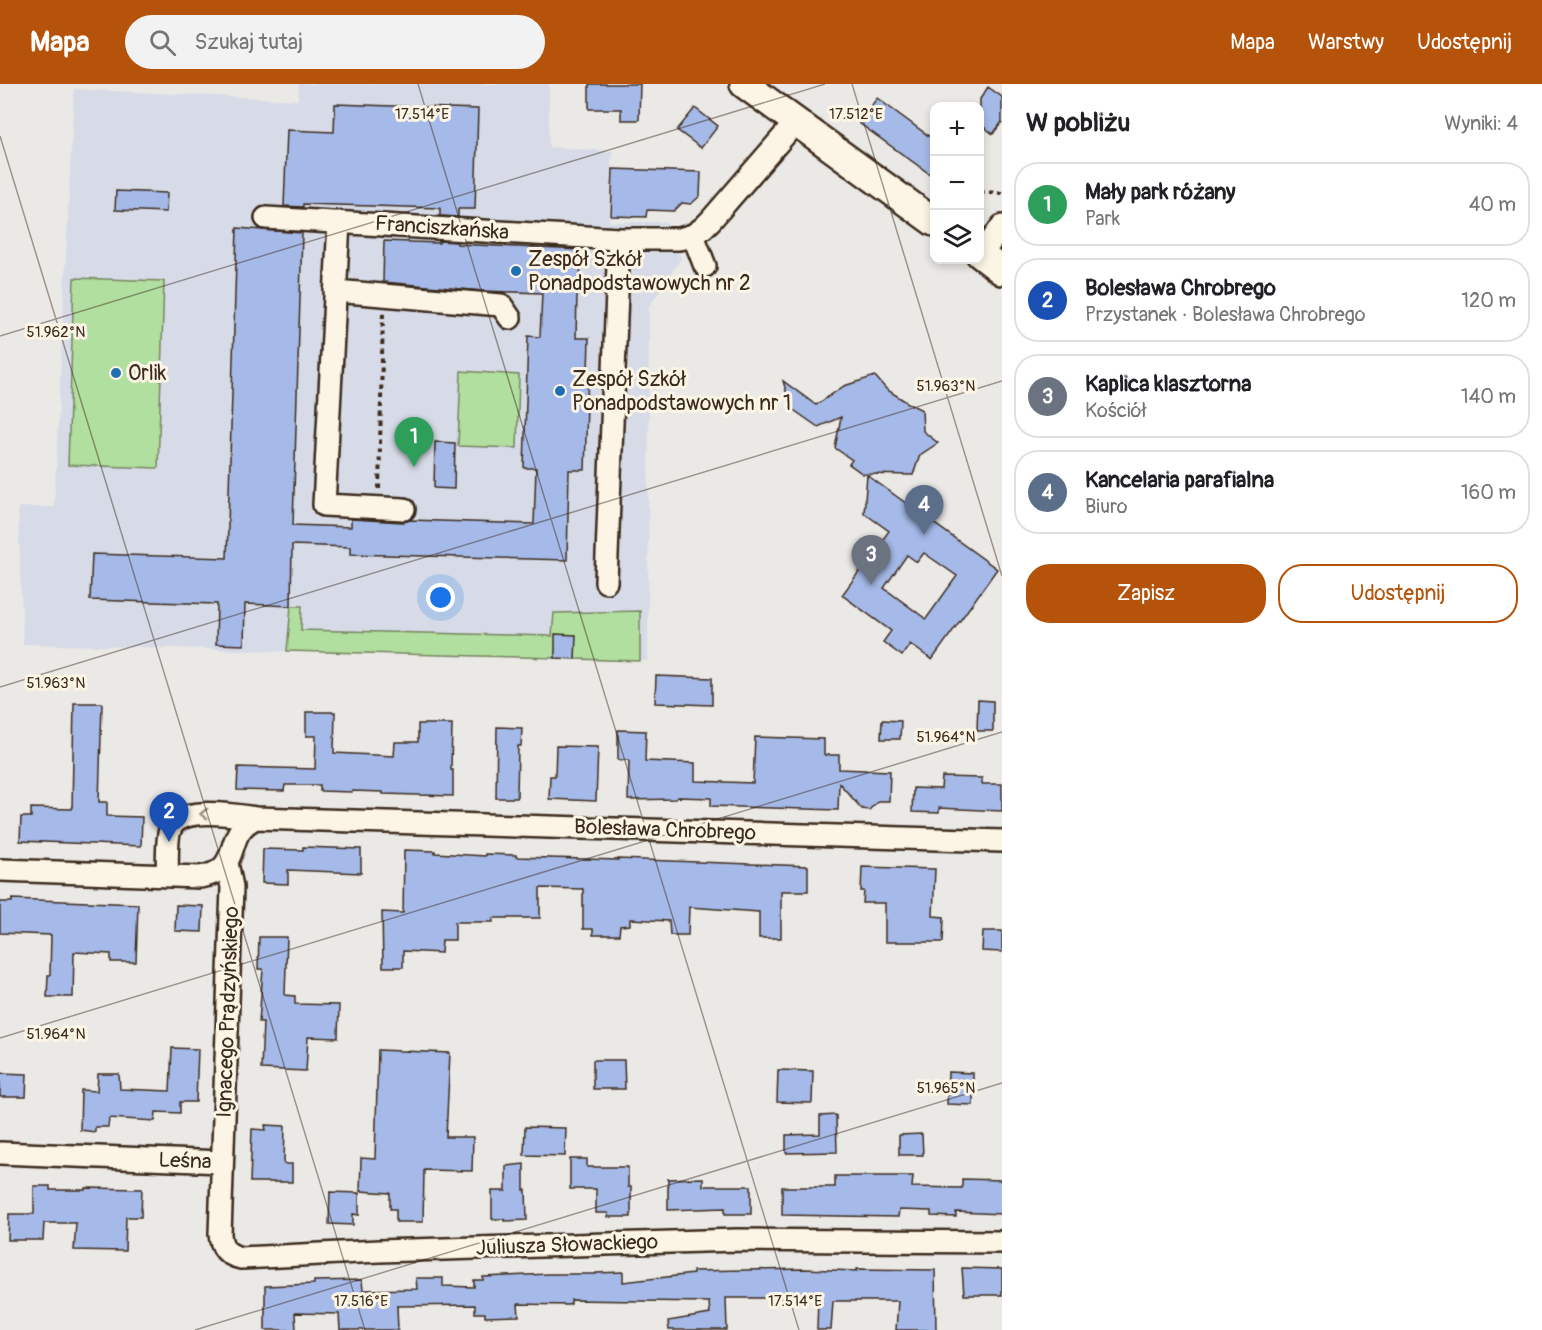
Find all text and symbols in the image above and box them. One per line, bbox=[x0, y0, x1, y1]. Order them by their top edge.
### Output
search box bbox=[125, 15, 545, 69]
text: Mapa bbox=[30, 25, 89, 60]
icon: search bbox=[146, 26, 179, 59]
text: Szukaj tutaj bbox=[194, 28, 303, 56]
text: Mapa bbox=[1230, 29, 1275, 56]
text: Warstwy bbox=[1308, 29, 1384, 56]
text: Udostępnij bbox=[1417, 29, 1512, 56]
map controls bbox=[930, 102, 984, 264]
button: + bbox=[930, 102, 984, 156]
text: 17.514°E bbox=[395, 105, 449, 124]
text: 17.512°E bbox=[829, 105, 883, 124]
text: W pobliżu bbox=[1026, 107, 1130, 139]
text: Wyniki: 4 bbox=[1444, 111, 1518, 136]
button: − bbox=[930, 156, 984, 210]
text: Mały park różany bbox=[1085, 178, 1235, 206]
text: 1 bbox=[1044, 192, 1051, 217]
text: 40 m bbox=[1469, 192, 1516, 217]
text: Park bbox=[1085, 206, 1120, 231]
street label: Franciszkańska bbox=[374, 210, 510, 246]
button: layers bbox=[930, 210, 984, 264]
place label: Zespół Szkół Ponadpodstawowych nr 2 bbox=[528, 246, 751, 297]
marker: Zespół Szkół Ponadpodstawowych nr 2 bbox=[509, 264, 523, 278]
text: Bolesława Chrobrego bbox=[1085, 274, 1276, 302]
text: 2 bbox=[1042, 288, 1053, 313]
text: 120 m bbox=[1461, 288, 1516, 313]
text: Przystanek · Bolesława Chrobrego bbox=[1085, 302, 1366, 327]
text: 51.962°N bbox=[27, 323, 85, 342]
place label: Orlik bbox=[128, 360, 167, 387]
marker: Orlik bbox=[109, 366, 123, 380]
place label: Zespół Szkół Ponadpodstawowych nr 1 bbox=[572, 366, 791, 417]
text: Kaplica klasztorna bbox=[1085, 370, 1251, 398]
text: 51.963°N bbox=[917, 377, 975, 396]
marker: Zespół Szkół Ponadpodstawowych nr 1 bbox=[553, 384, 567, 398]
text: 3 bbox=[1042, 384, 1053, 409]
text: 140 m bbox=[1461, 384, 1516, 409]
text: Kościół bbox=[1085, 398, 1146, 423]
pin: 1 bbox=[394, 418, 434, 467]
text: Kancelaria parafialna bbox=[1085, 466, 1274, 494]
text: 4 bbox=[1042, 480, 1053, 505]
text: 160 m bbox=[1461, 480, 1516, 505]
pin: 4 bbox=[904, 486, 944, 535]
text: Biuro bbox=[1085, 494, 1127, 519]
pin: 3 bbox=[852, 536, 890, 585]
button: Zapisz bbox=[1026, 564, 1266, 623]
button: Udostępnij bbox=[1278, 564, 1518, 623]
your location bbox=[426, 583, 455, 612]
text: 51.963°N bbox=[27, 674, 85, 693]
text: 51.964°N bbox=[916, 728, 976, 747]
pin: 2 bbox=[150, 792, 188, 842]
one-way arrow bbox=[199, 808, 208, 820]
street label: Bolesława Chrobrego bbox=[574, 813, 756, 847]
street label: Ignacego Prądzyńskiego bbox=[211, 906, 245, 1118]
text: 51.964°N bbox=[26, 1025, 86, 1044]
text: 51.965°N bbox=[917, 1079, 975, 1098]
street label: Leśna bbox=[158, 1147, 212, 1175]
street label: Juliusza Słowackiego bbox=[475, 1228, 659, 1262]
text: 17.516°E bbox=[334, 1292, 388, 1311]
text: 17.514°E bbox=[768, 1292, 822, 1311]

